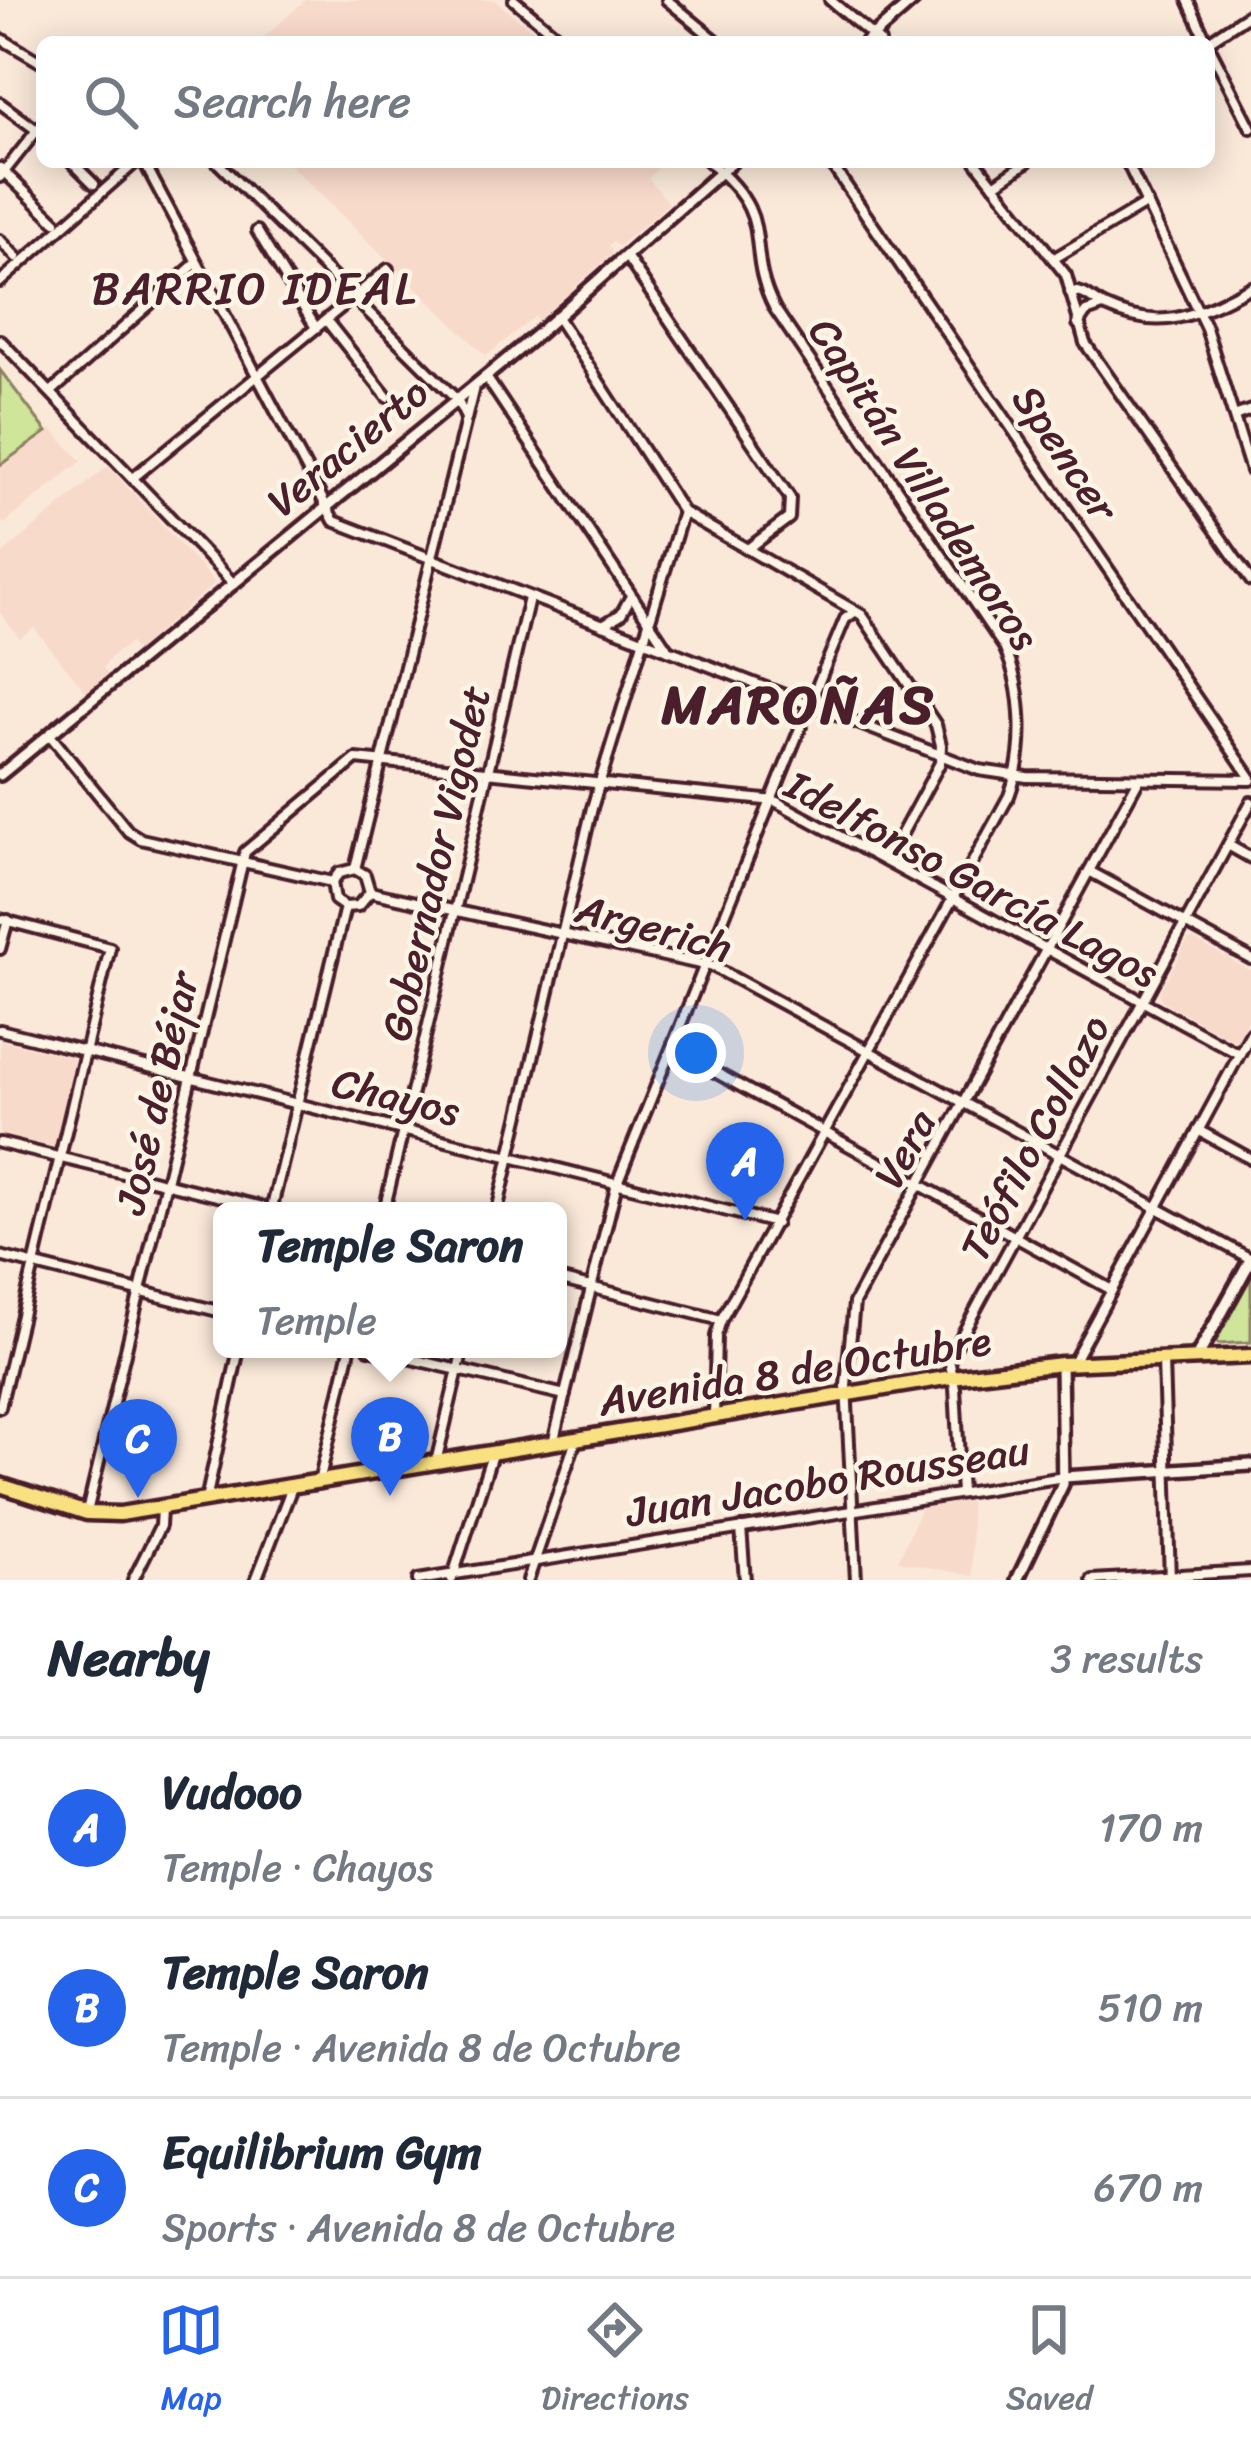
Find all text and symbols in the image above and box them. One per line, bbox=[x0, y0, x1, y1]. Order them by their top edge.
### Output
search box bbox=[36, 36, 1215, 168]
text: Search here bbox=[174, 62, 411, 142]
icon: search bbox=[78, 69, 144, 135]
district label: BARRIO IDEAL bbox=[91, 249, 419, 329]
street label: Capitán Villademoros bbox=[788, 302, 1061, 667]
street label: Veracierto bbox=[250, 358, 446, 536]
street label: Spencer bbox=[992, 369, 1140, 539]
district label: MAROÑAS bbox=[660, 657, 937, 753]
street label: Gobernador Vigodet bbox=[359, 678, 513, 1048]
street label: Idelfonso García Lagos bbox=[770, 748, 1173, 1009]
street label: Argerich bbox=[566, 871, 741, 984]
street label: José de Béjar bbox=[93, 962, 221, 1223]
street label: Teófilo Collazo bbox=[939, 1001, 1131, 1275]
your location bbox=[666, 1023, 726, 1083]
street label: Chayos bbox=[324, 1045, 469, 1149]
street label: Vera bbox=[853, 1095, 958, 1203]
pin: A bbox=[706, 1122, 784, 1221]
popup bbox=[213, 1202, 567, 1358]
text: Temple Saron bbox=[257, 1206, 523, 1286]
text: Temple bbox=[257, 1286, 377, 1355]
street label: Avenida 8 de Octubre bbox=[593, 1303, 996, 1439]
pin: B bbox=[351, 1397, 429, 1496]
pin: C bbox=[99, 1399, 177, 1498]
street label: Juan Jacobo Rousseau bbox=[619, 1413, 1035, 1550]
text: Nearby bbox=[48, 1613, 209, 1703]
text: 3 results bbox=[1050, 1624, 1203, 1693]
text: Vudooo bbox=[162, 1753, 302, 1833]
text: A bbox=[74, 1793, 100, 1862]
text: 170 m bbox=[1099, 1793, 1203, 1862]
text: Temple · Chayos bbox=[162, 1833, 433, 1902]
text: Temple Saron bbox=[162, 1933, 429, 2013]
text: B bbox=[75, 1973, 99, 2042]
text: 510 m bbox=[1098, 1973, 1203, 2042]
text: Temple · Avenida 8 de Octubre bbox=[162, 2013, 680, 2082]
text: Equilibrium Gym bbox=[162, 2113, 482, 2193]
text: C bbox=[75, 2153, 99, 2222]
text: 670 m bbox=[1094, 2153, 1203, 2222]
text: Sports · Avenida 8 de Octubre bbox=[162, 2193, 675, 2262]
tab: Map bbox=[158, 2297, 224, 2427]
tab: Directions bbox=[541, 2297, 689, 2427]
tab: Saved bbox=[1006, 2297, 1093, 2427]

